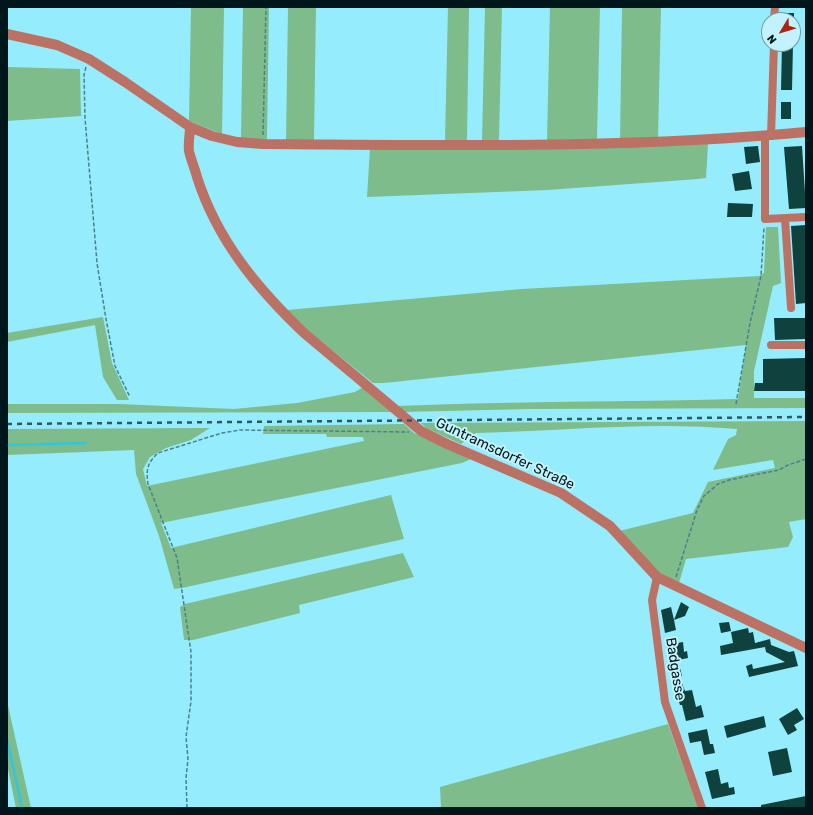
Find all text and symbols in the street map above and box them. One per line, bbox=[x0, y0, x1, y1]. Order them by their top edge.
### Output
north arrow bbox=[761, 12, 801, 52]
text: N bbox=[764, 32, 780, 46]
street label: Guntramsdorfer Straße bbox=[433, 414, 577, 494]
street label: Badgasse bbox=[662, 636, 688, 702]

